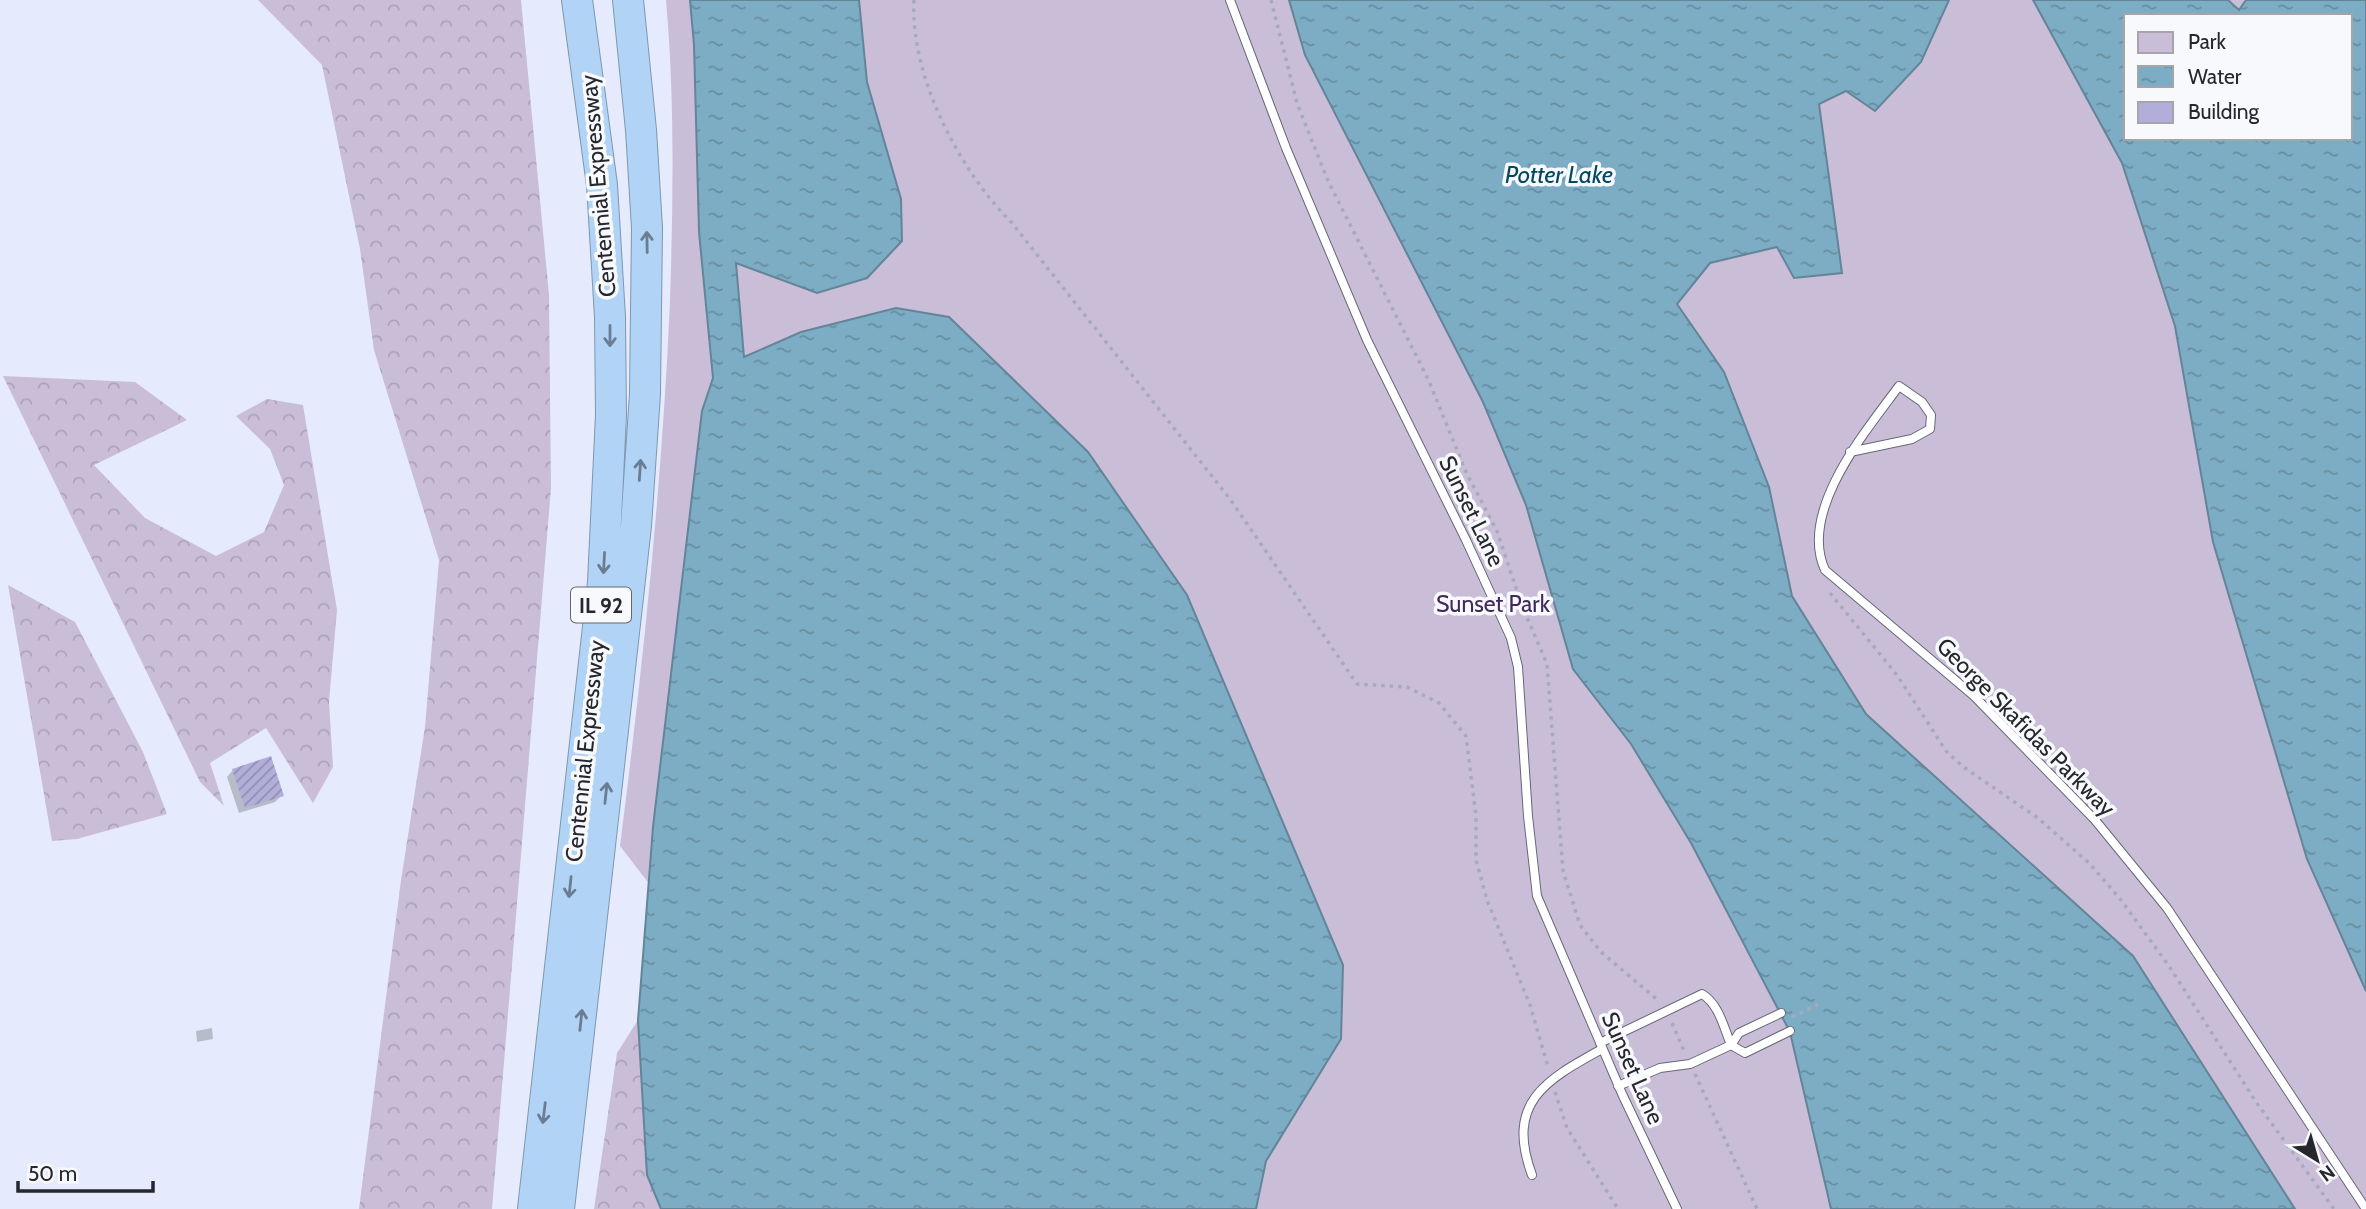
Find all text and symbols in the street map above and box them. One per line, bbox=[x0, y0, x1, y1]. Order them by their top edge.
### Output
legend bbox=[2124, 14, 2352, 140]
text: Park bbox=[2188, 29, 2226, 54]
text: Water bbox=[2188, 64, 2242, 89]
street label: Centennial Expressway bbox=[574, 73, 622, 298]
text: Building bbox=[2188, 99, 2260, 124]
water label: Potter Lake bbox=[1505, 160, 1613, 189]
one-way arrow bbox=[640, 231, 654, 254]
one-way arrow bbox=[603, 324, 617, 347]
street label: Sunset Lane bbox=[1433, 451, 1511, 571]
one-way arrow bbox=[634, 459, 647, 481]
one-way arrow bbox=[597, 551, 610, 574]
road number: IL 92 bbox=[571, 588, 631, 622]
park label: Sunset Park bbox=[1436, 590, 1551, 618]
street label: George Skafidas Parkway bbox=[1931, 632, 2121, 822]
street label: Centennial Expressway bbox=[559, 638, 611, 863]
one-way arrow bbox=[600, 783, 613, 805]
one-way arrow bbox=[563, 875, 576, 898]
street label: Sunset Lane bbox=[1596, 1008, 1670, 1129]
one-way arrow bbox=[575, 1009, 588, 1031]
one-way arrow bbox=[538, 1101, 551, 1124]
north arrow bbox=[2282, 1125, 2352, 1195]
scale bar bbox=[18, 1150, 152, 1194]
text: N bbox=[2315, 1160, 2339, 1186]
text: 50 m bbox=[28, 1161, 77, 1186]

